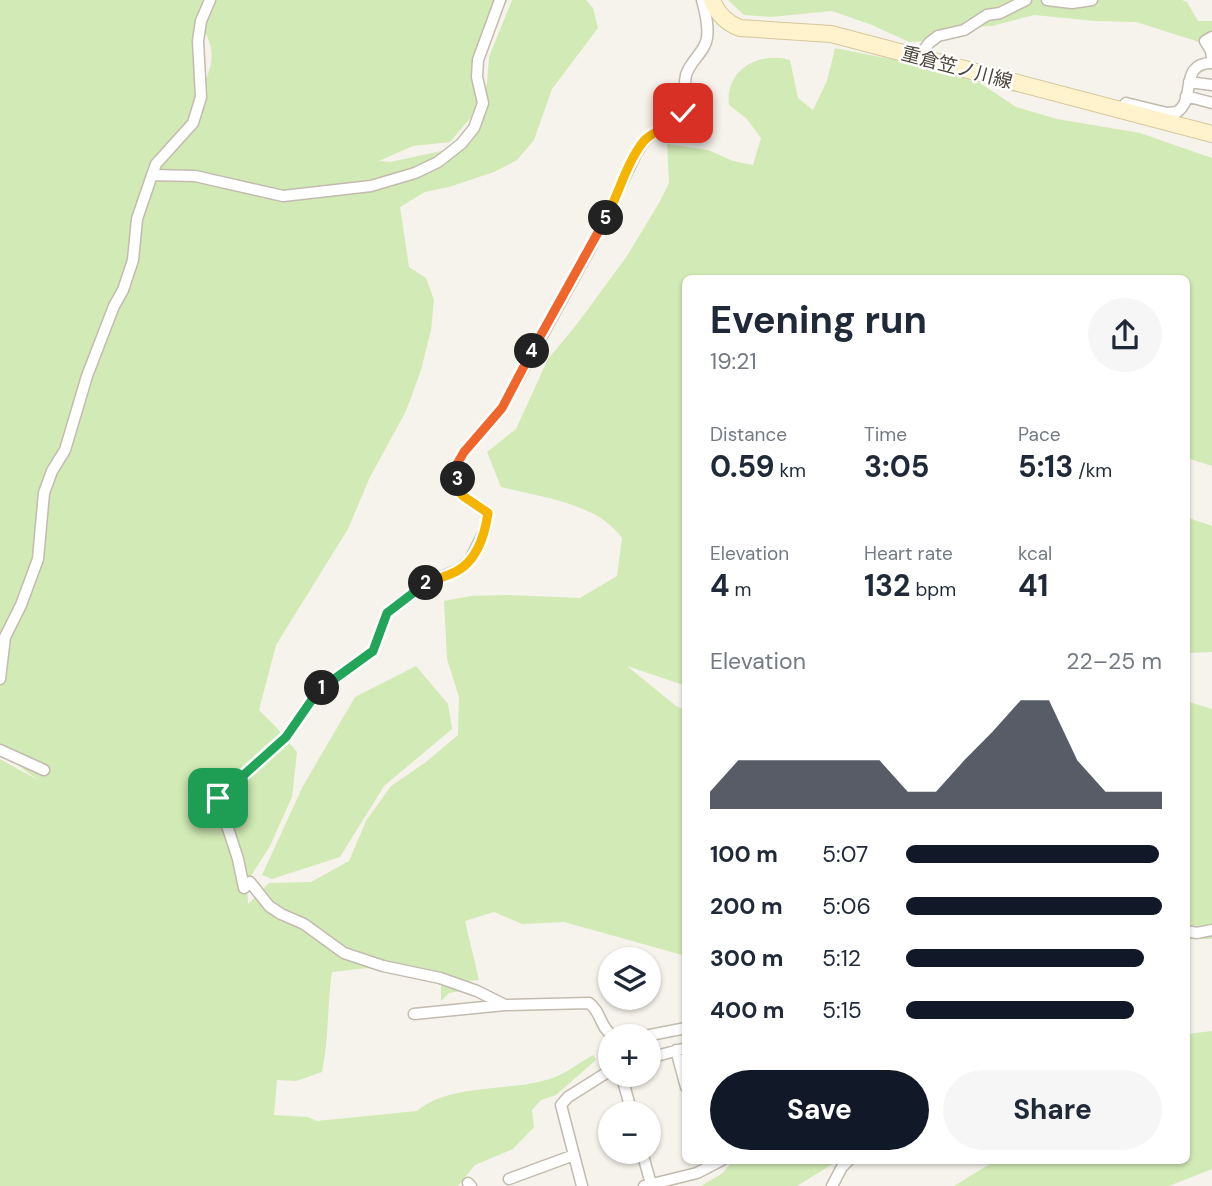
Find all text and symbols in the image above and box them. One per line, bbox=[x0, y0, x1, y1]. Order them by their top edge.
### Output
street label: 重倉笠ノ川線 bbox=[899, 41, 1015, 94]
pin bbox=[653, 83, 713, 143]
icon: check bbox=[664, 94, 702, 132]
pin: 5 bbox=[588, 200, 624, 235]
text: 5 bbox=[600, 205, 611, 230]
text: Evening run bbox=[710, 295, 927, 345]
button: share bbox=[1088, 298, 1162, 372]
pin: 4 bbox=[514, 334, 550, 368]
text: 4 bbox=[525, 338, 538, 363]
text: 19:21 bbox=[710, 346, 757, 376]
text: Distance bbox=[710, 422, 787, 447]
text: Time bbox=[864, 422, 907, 447]
text: Pace bbox=[1018, 422, 1061, 447]
text: 0.59 bbox=[710, 447, 774, 486]
text: 3:05 bbox=[864, 447, 930, 486]
text: 5:13 bbox=[1018, 447, 1073, 486]
text: km bbox=[774, 458, 806, 483]
text: /km bbox=[1073, 458, 1112, 483]
pin: 3 bbox=[440, 462, 476, 496]
text: 3 bbox=[452, 466, 463, 491]
text: Elevation bbox=[710, 541, 789, 566]
text: Heart rate bbox=[864, 541, 953, 566]
text: kcal bbox=[1018, 541, 1052, 566]
pin: 2 bbox=[408, 566, 444, 600]
text: 4 bbox=[710, 566, 730, 605]
text: 132 bbox=[864, 566, 910, 605]
text: 41 bbox=[1018, 566, 1048, 605]
text: 2 bbox=[420, 570, 431, 595]
text: m bbox=[730, 577, 751, 602]
text: bpm bbox=[910, 577, 956, 602]
text: Elevation bbox=[710, 646, 806, 676]
text: 22–25 m bbox=[1066, 646, 1162, 676]
pin: 1 bbox=[304, 670, 340, 706]
text: 1 bbox=[318, 675, 325, 700]
pin bbox=[188, 768, 248, 828]
icon: arrive bbox=[199, 779, 237, 817]
text: 100 m bbox=[710, 839, 778, 869]
text: 5:07 bbox=[822, 839, 868, 869]
text: 200 m bbox=[710, 891, 783, 921]
text: 5:06 bbox=[822, 891, 871, 921]
text: 300 m bbox=[710, 943, 783, 973]
text: 5:12 bbox=[822, 943, 861, 973]
map controls bbox=[598, 947, 661, 1164]
button: layers bbox=[598, 947, 661, 1010]
text: 400 m bbox=[710, 995, 784, 1025]
text: 5:15 bbox=[822, 995, 862, 1025]
button: + bbox=[598, 1024, 661, 1087]
button: Save bbox=[710, 1070, 929, 1150]
button: Share bbox=[943, 1070, 1162, 1150]
button: − bbox=[598, 1101, 661, 1164]

